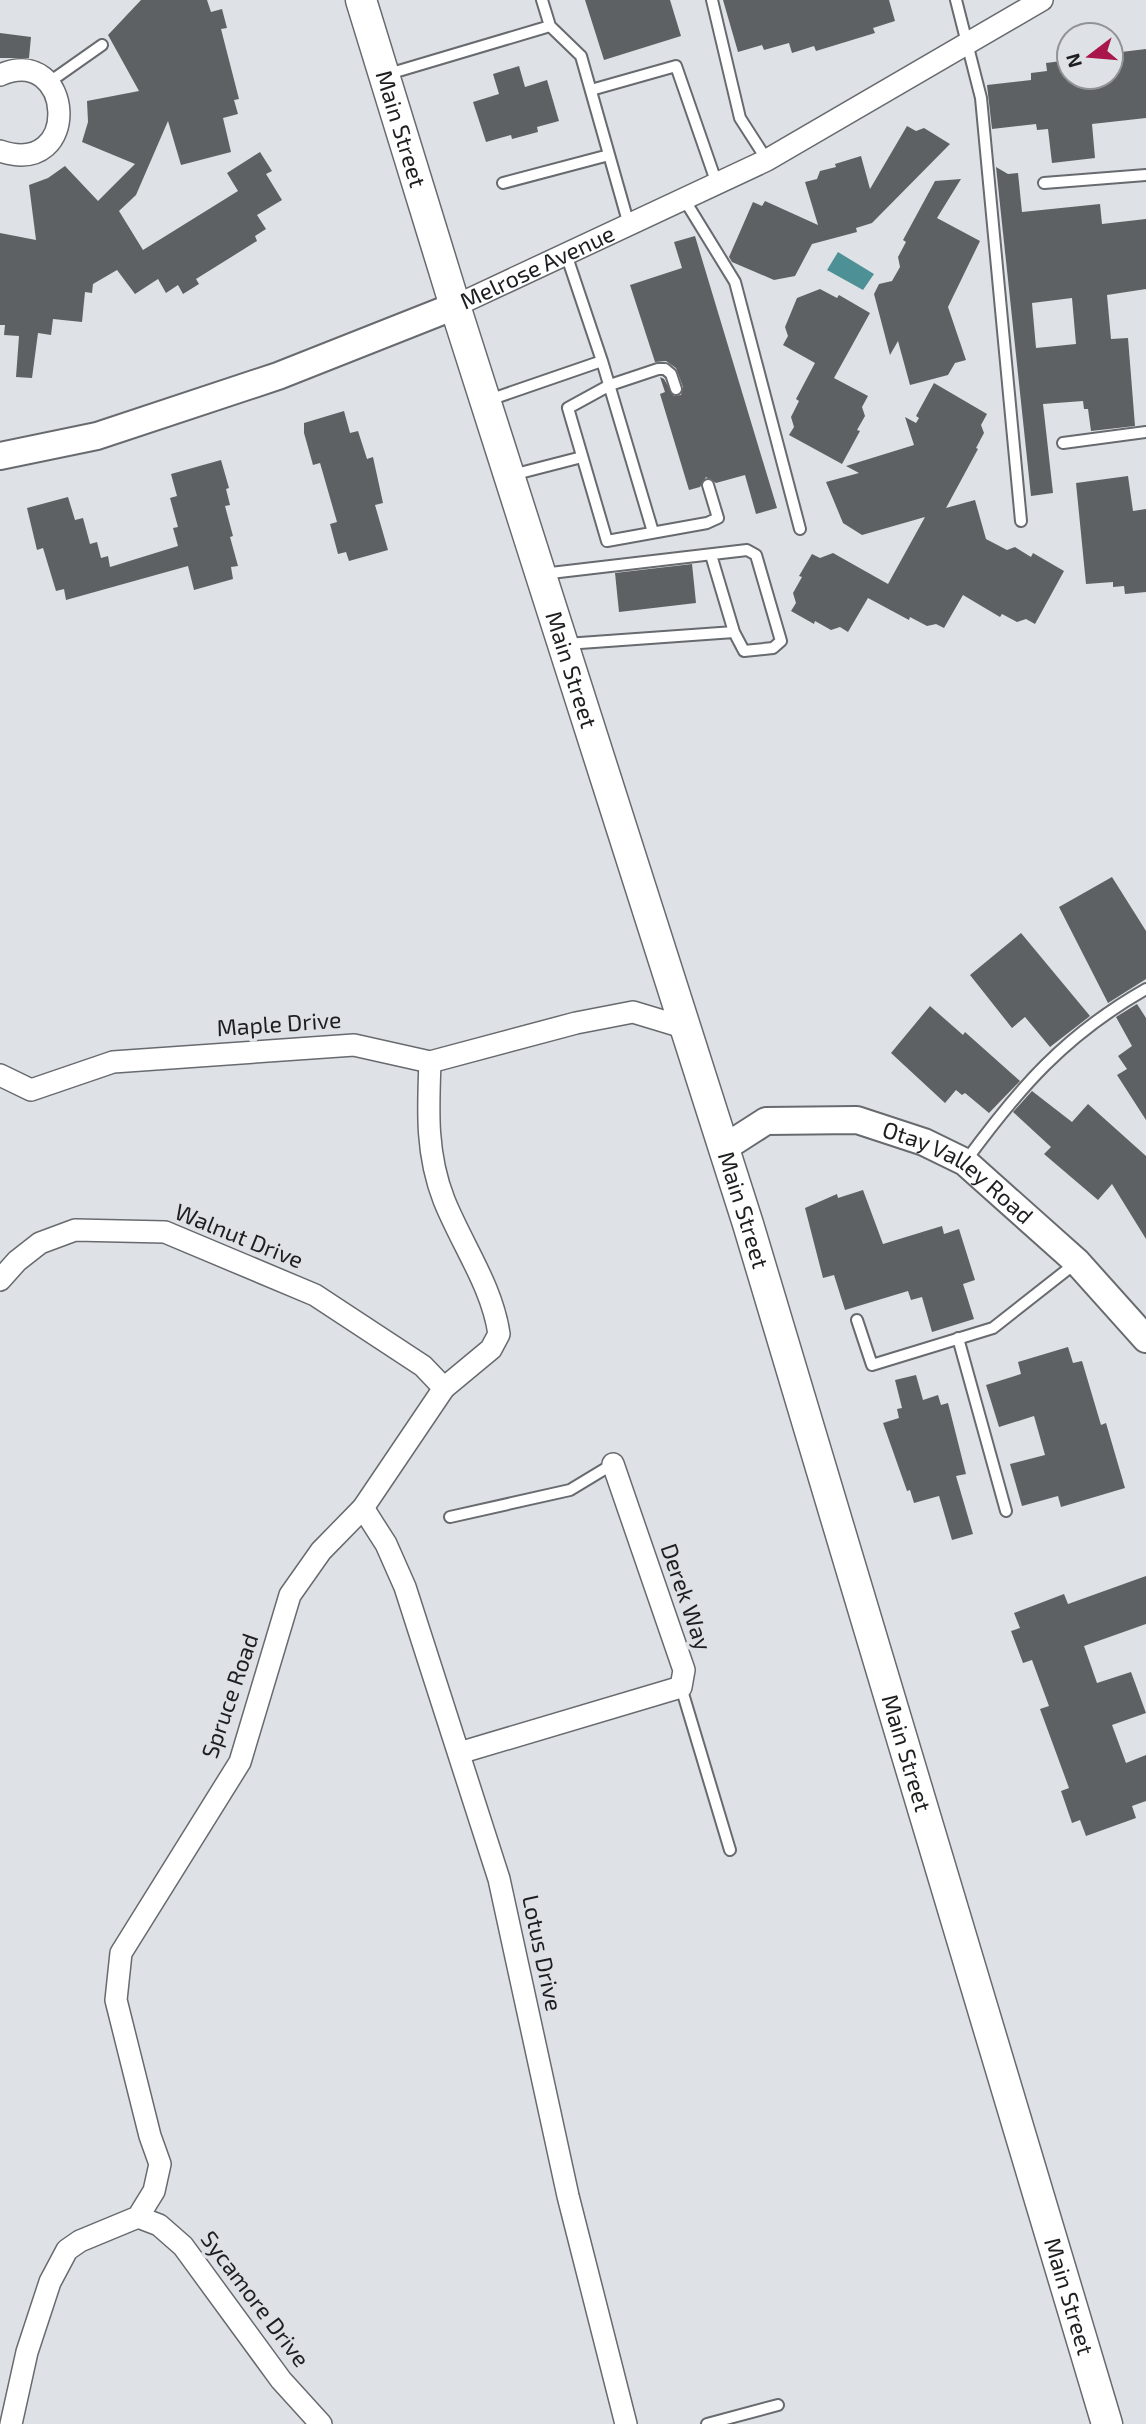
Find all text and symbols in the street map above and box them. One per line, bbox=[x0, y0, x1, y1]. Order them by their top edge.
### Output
north arrow bbox=[1055, 21, 1125, 91]
text: N bbox=[1060, 51, 1086, 71]
street label: Main Street bbox=[370, 67, 433, 191]
street label: Melrose Avenue bbox=[455, 218, 619, 315]
street label: Main Street bbox=[540, 608, 604, 732]
street label: Maple Drive bbox=[216, 1005, 342, 1041]
street label: Otay Valley Road bbox=[879, 1114, 1039, 1229]
street label: Main Street bbox=[713, 1148, 776, 1272]
street label: Walnut Drive bbox=[171, 1197, 308, 1274]
street label: Derek Way bbox=[656, 1539, 718, 1654]
street label: Spruce Road bbox=[195, 1630, 263, 1762]
street label: Main Street bbox=[876, 1691, 938, 1815]
street label: Lotus Drive bbox=[517, 1892, 569, 2013]
street label: Sycamore Drive bbox=[196, 2225, 316, 2372]
street label: Main Street bbox=[1039, 2234, 1101, 2358]

